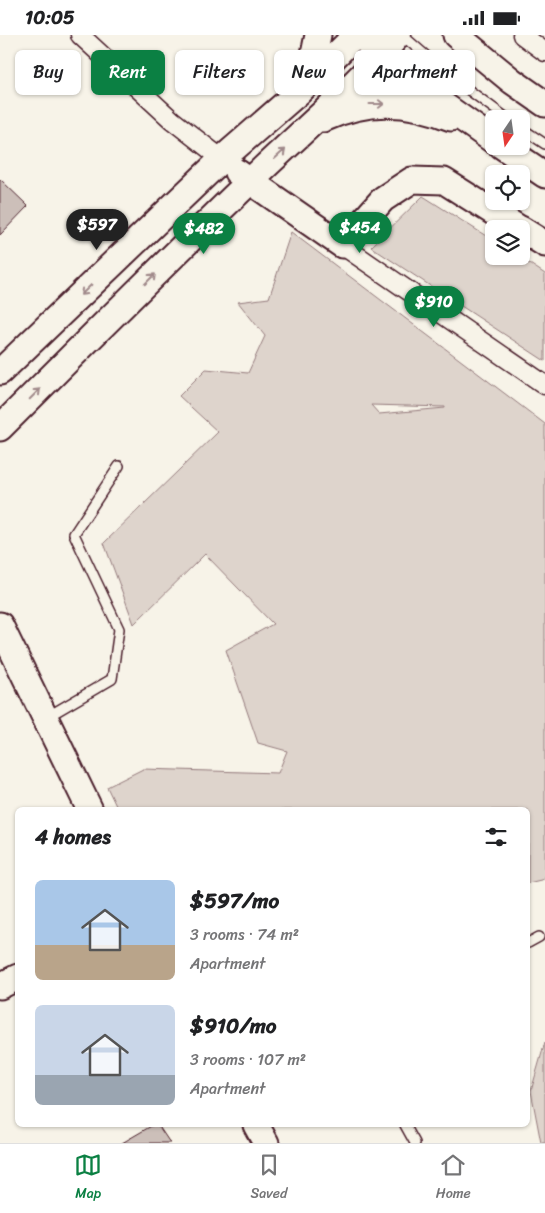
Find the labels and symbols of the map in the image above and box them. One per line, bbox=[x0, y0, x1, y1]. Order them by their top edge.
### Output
one-way arrow bbox=[368, 99, 384, 109]
north arrow bbox=[485, 110, 530, 155]
one-way arrow bbox=[273, 148, 286, 160]
pin: $597 bbox=[67, 209, 127, 251]
pin: $454 bbox=[330, 211, 390, 254]
pin: $482 bbox=[174, 213, 234, 255]
one-way arrow bbox=[144, 274, 156, 286]
one-way arrow bbox=[80, 284, 92, 296]
pin: $910 bbox=[404, 285, 464, 328]
one-way arrow bbox=[28, 388, 41, 400]

